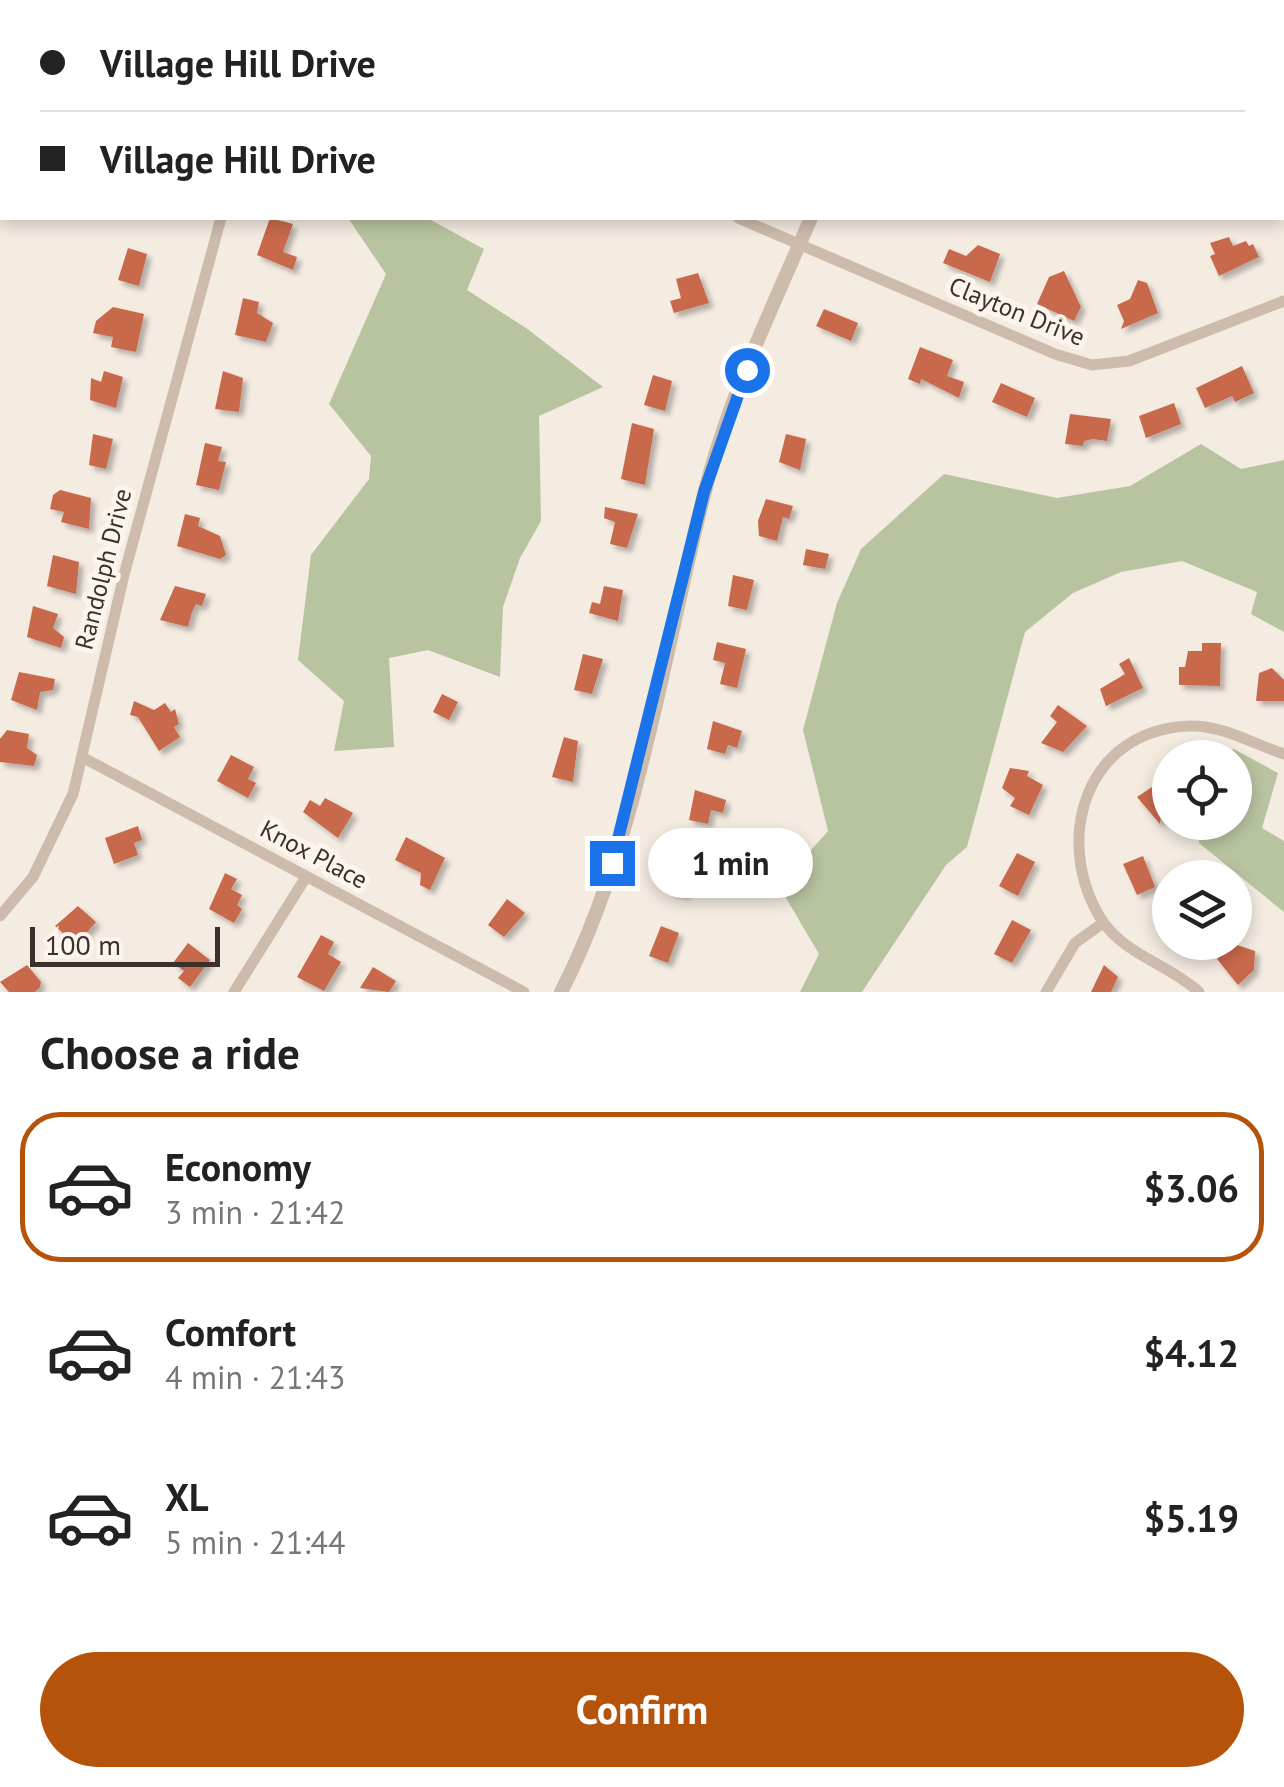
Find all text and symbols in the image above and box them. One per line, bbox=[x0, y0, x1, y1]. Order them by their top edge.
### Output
text: Village Hill Drive bbox=[100, 38, 376, 87]
text: Village Hill Drive bbox=[100, 134, 376, 183]
street label: Clayton Drive bbox=[944, 269, 1090, 353]
route start bbox=[725, 348, 770, 393]
street label: Randolph Drive bbox=[68, 485, 138, 653]
map controls bbox=[1152, 740, 1252, 960]
button: locate bbox=[1152, 740, 1252, 840]
street label: Knox Place bbox=[255, 812, 373, 896]
callout: 1 min bbox=[647, 828, 812, 898]
route end bbox=[590, 841, 635, 886]
text: 1 min bbox=[691, 842, 770, 884]
button: layers bbox=[1152, 860, 1252, 960]
scale bar bbox=[30, 922, 220, 966]
text: 100 m bbox=[45, 926, 121, 963]
text: Choose a ride bbox=[40, 1023, 300, 1081]
icon: car bbox=[45, 1142, 135, 1232]
text: Economy bbox=[165, 1142, 311, 1191]
text: $3.06 bbox=[1143, 1163, 1239, 1212]
text: 3 min · 21:42 bbox=[165, 1191, 345, 1233]
icon: car bbox=[45, 1307, 135, 1397]
text: Comfort bbox=[165, 1307, 296, 1356]
text: $4.12 bbox=[1143, 1328, 1239, 1377]
text: 4 min · 21:43 bbox=[165, 1356, 345, 1398]
icon: car bbox=[45, 1472, 135, 1562]
text: XL bbox=[165, 1472, 209, 1521]
text: $5.19 bbox=[1143, 1493, 1239, 1542]
text: 5 min · 21:44 bbox=[165, 1521, 345, 1563]
button: Confirm bbox=[40, 1652, 1244, 1767]

